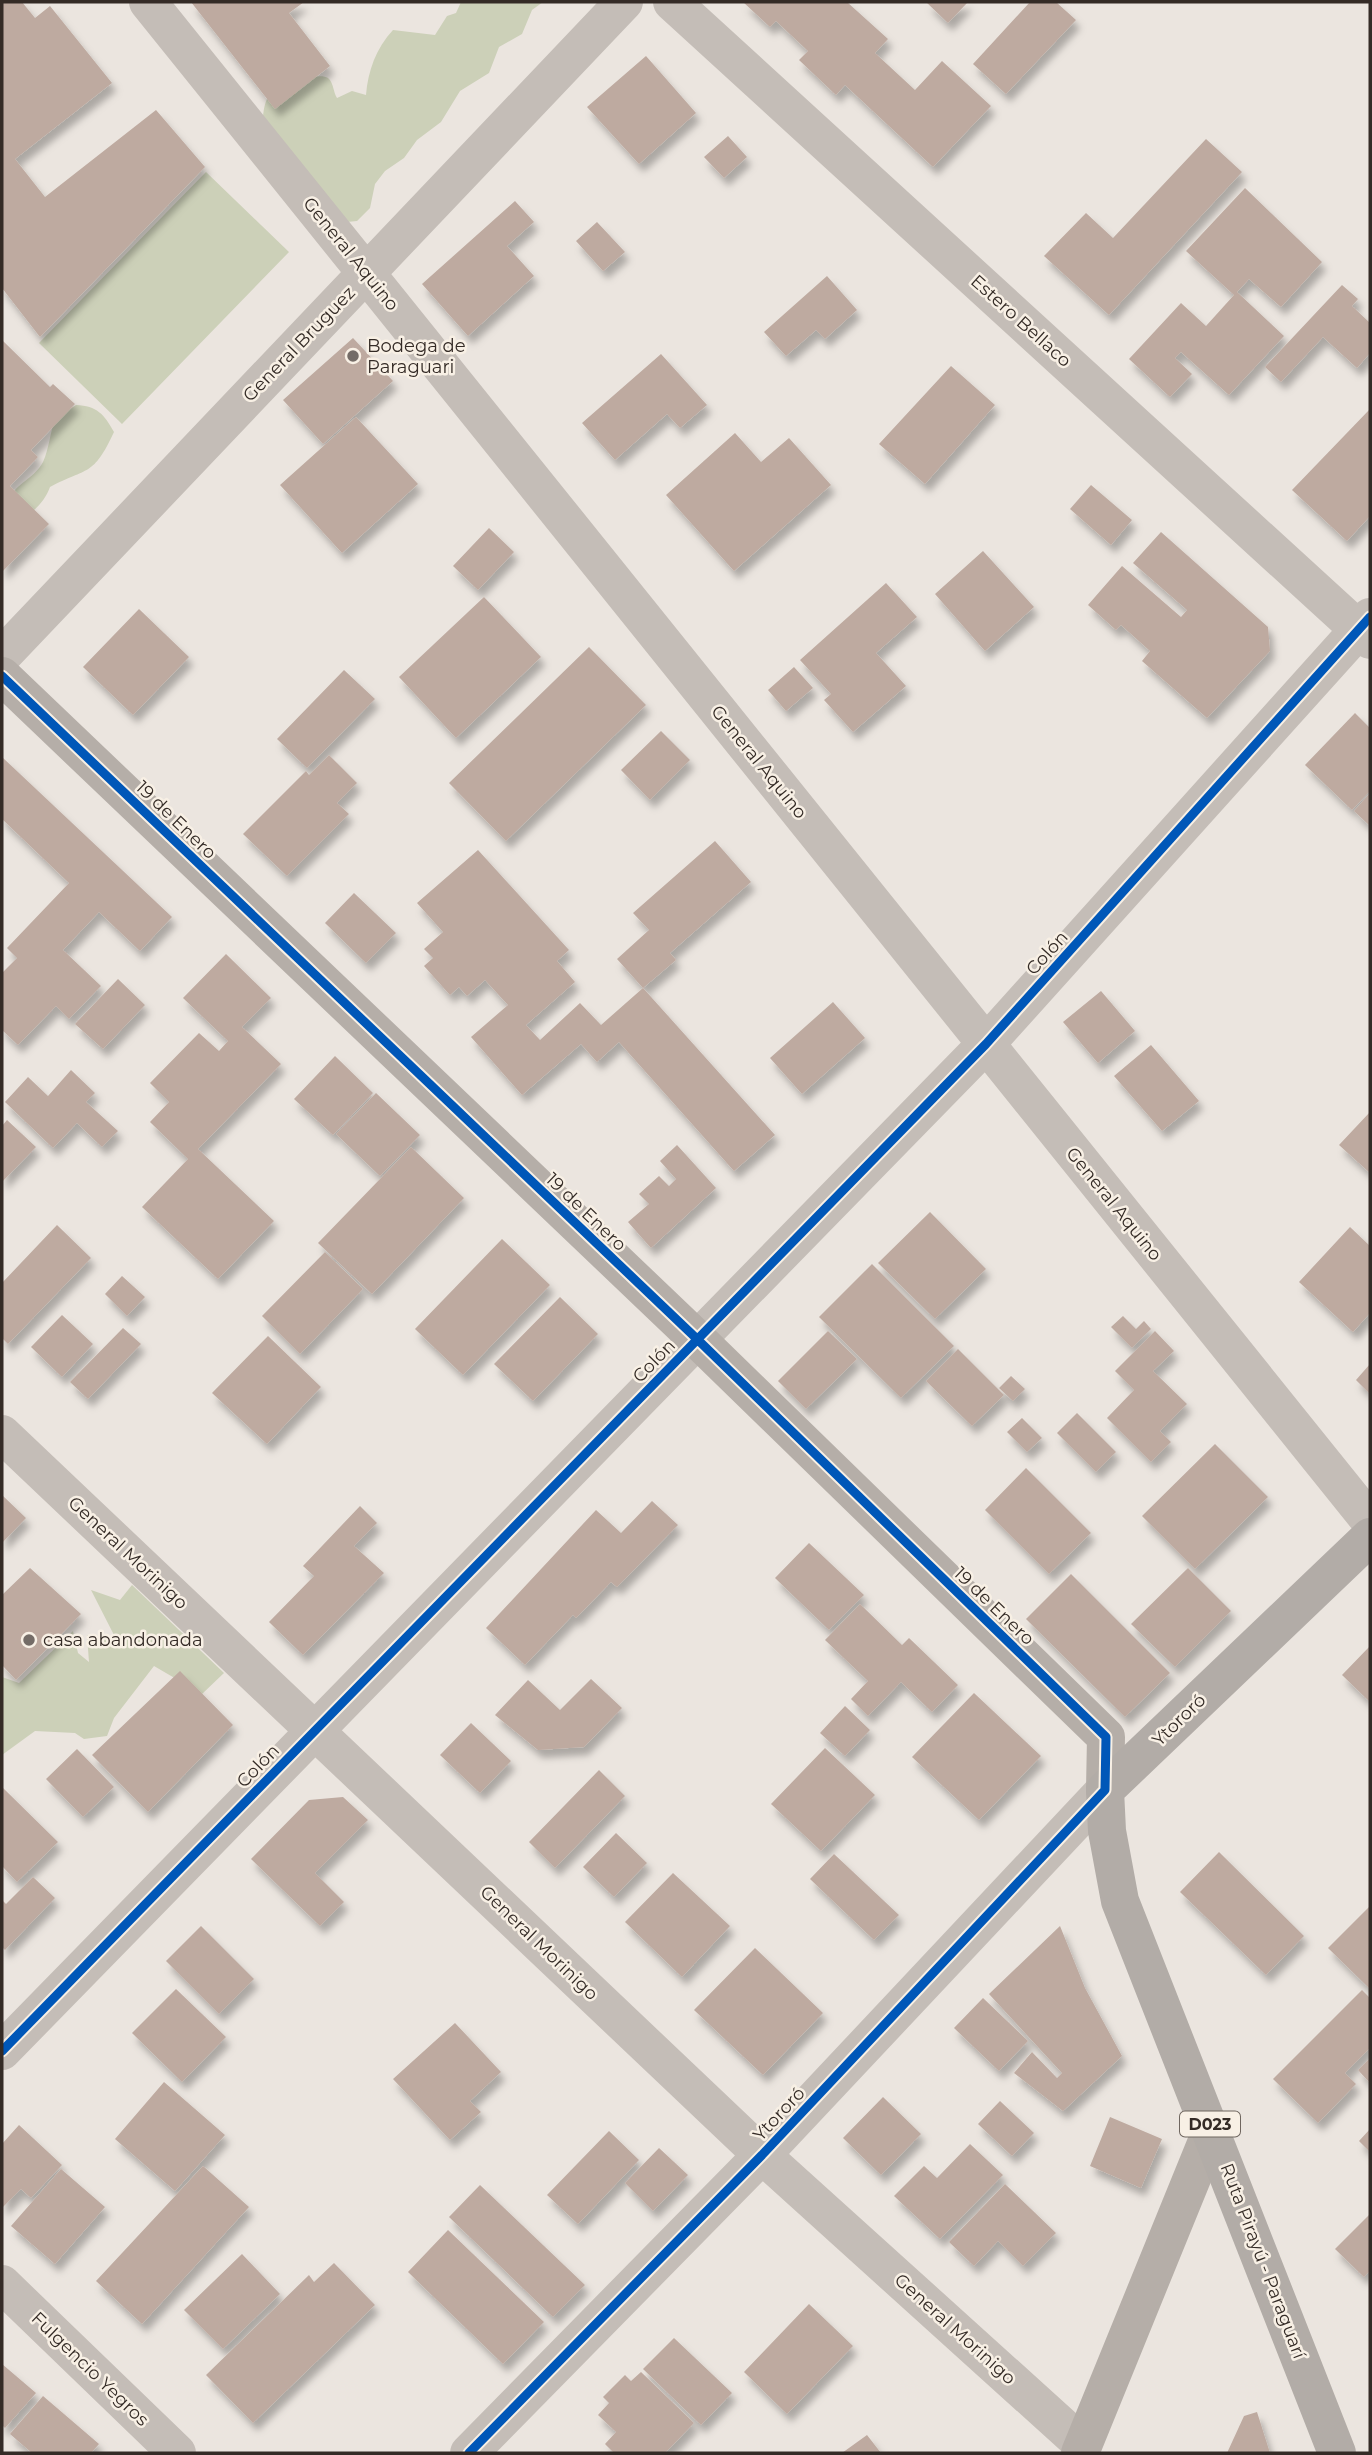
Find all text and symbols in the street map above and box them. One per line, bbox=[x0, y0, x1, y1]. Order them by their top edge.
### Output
street label: General Aquino bbox=[298, 193, 404, 315]
street label: Estero Bellaco bbox=[966, 270, 1076, 372]
street label: General Bruguez bbox=[238, 282, 360, 406]
place label: Bodega de Paraguari bbox=[367, 335, 466, 378]
marker: Bodega de Paraguari bbox=[345, 348, 361, 364]
street label: General Aquino bbox=[706, 701, 812, 823]
street label: 19 de Enero bbox=[131, 776, 221, 864]
street label: Colón bbox=[1021, 926, 1073, 980]
street label: General Aquino bbox=[1061, 1143, 1167, 1265]
street label: 19 de Enero bbox=[541, 1168, 631, 1256]
street label: Colón bbox=[628, 1335, 680, 1387]
street label: General Morinigo bbox=[64, 1492, 192, 1614]
street label: 19 de Enero bbox=[949, 1562, 1039, 1650]
place label: casa abandonada bbox=[43, 1629, 203, 1651]
marker: casa abandonada bbox=[21, 1632, 37, 1648]
street label: Ytororó bbox=[1148, 1689, 1210, 1751]
street label: Colón bbox=[232, 1740, 284, 1792]
street label: General Morinigo bbox=[475, 1881, 603, 2005]
street label: Ytororó bbox=[748, 2082, 810, 2146]
road number: D023 bbox=[1180, 2112, 1240, 2136]
street label: Ruta Pirayú - Paraguarí bbox=[1216, 2160, 1311, 2363]
street label: General Morinigo bbox=[890, 2269, 1020, 2389]
street label: Fulgencio Yegros bbox=[27, 2307, 153, 2431]

